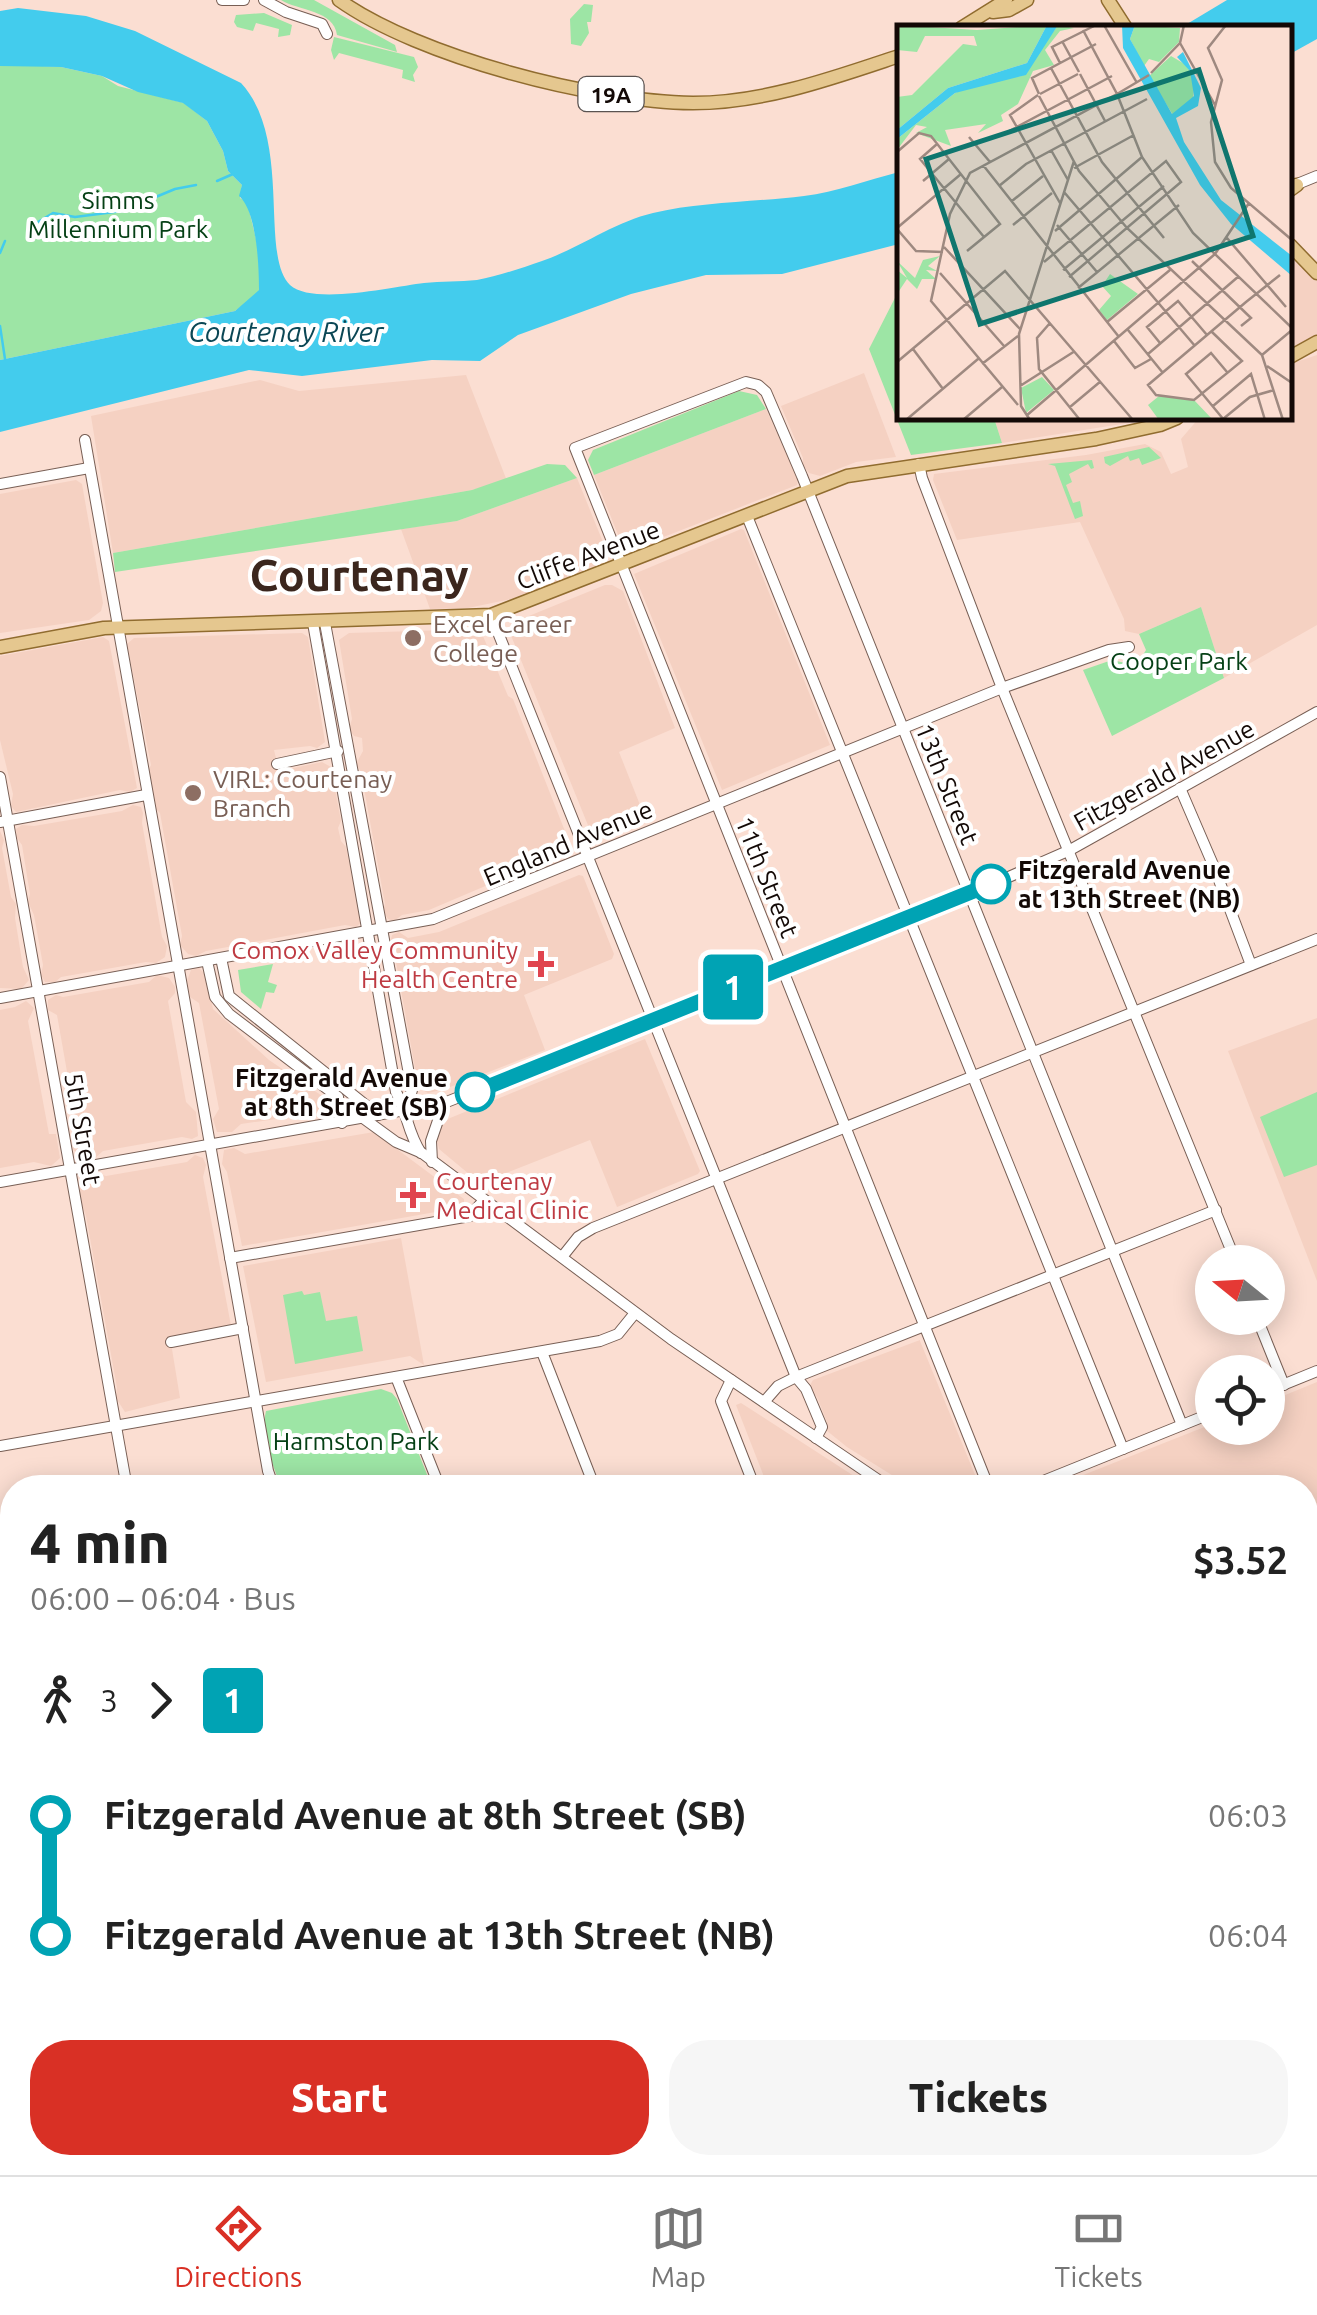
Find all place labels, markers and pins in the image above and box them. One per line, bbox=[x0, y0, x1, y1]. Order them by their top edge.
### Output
place label: Excel Career College bbox=[433, 610, 572, 667]
marker: Excel Career College bbox=[402, 627, 424, 649]
place label: VIRL: Courtenay Branch bbox=[213, 765, 392, 822]
marker: VIRL: Courtenay Branch bbox=[182, 782, 204, 804]
place label: Fitzgerald Avenue at 13th Street (NB) bbox=[1018, 856, 1241, 913]
marker: Fitzgerald Avenue at 13th Street (NB) bbox=[972, 865, 1010, 903]
place label: Comox Valley Community Health Centre bbox=[231, 936, 518, 993]
marker: Comox Valley Community Health Centre bbox=[528, 951, 554, 977]
place label: Fitzgerald Avenue at 8th Street (SB) bbox=[235, 1064, 448, 1121]
marker: Fitzgerald Avenue at 8th Street (SB) bbox=[456, 1073, 494, 1111]
place label: Courtenay Medical Clinic bbox=[436, 1167, 589, 1224]
marker: Courtenay Medical Clinic bbox=[400, 1182, 426, 1208]

